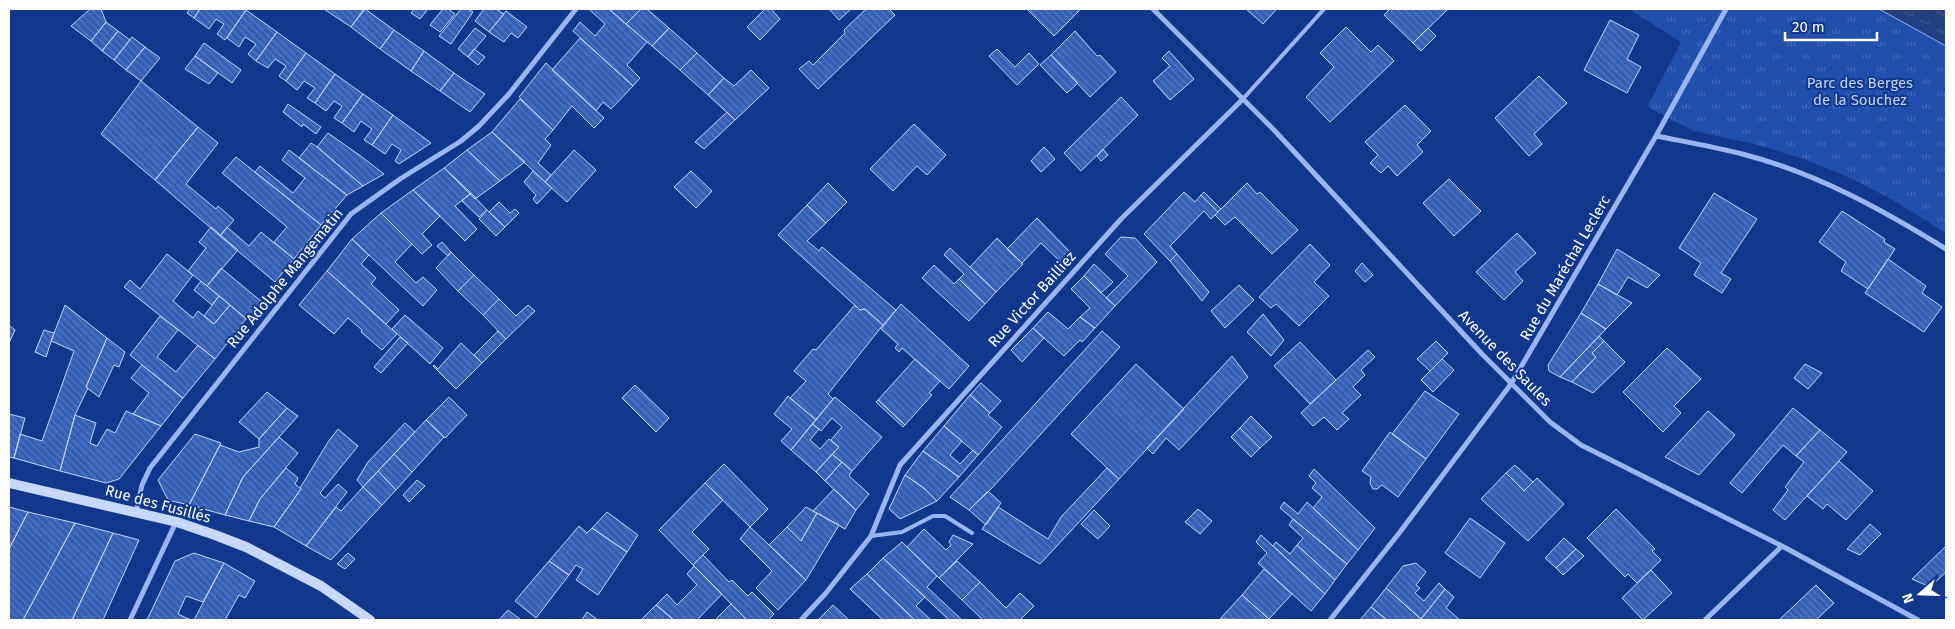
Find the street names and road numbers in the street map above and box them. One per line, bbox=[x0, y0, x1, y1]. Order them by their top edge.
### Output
street label: Rue du Maréchal Leclerc bbox=[1516, 192, 1614, 344]
street label: Rue Adolphe Mangematin bbox=[223, 205, 347, 351]
street label: Rue Victor Bailliez bbox=[984, 247, 1080, 351]
street label: Avenue des Saules bbox=[1455, 306, 1555, 410]
street label: Rue des Fusillés bbox=[103, 481, 213, 527]

